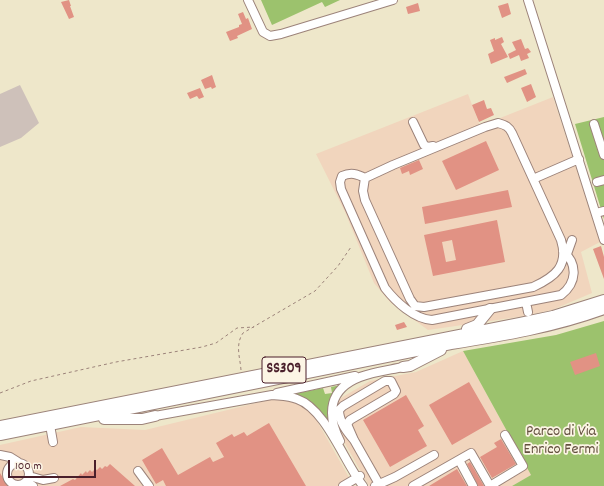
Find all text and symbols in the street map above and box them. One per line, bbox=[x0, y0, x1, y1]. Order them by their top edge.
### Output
road number: SS309 bbox=[262, 357, 306, 383]
park label: Parco di Via Enrico Fermi bbox=[524, 423, 598, 461]
scale bar bbox=[10, 452, 98, 478]
text: 100 m bbox=[15, 458, 42, 475]

